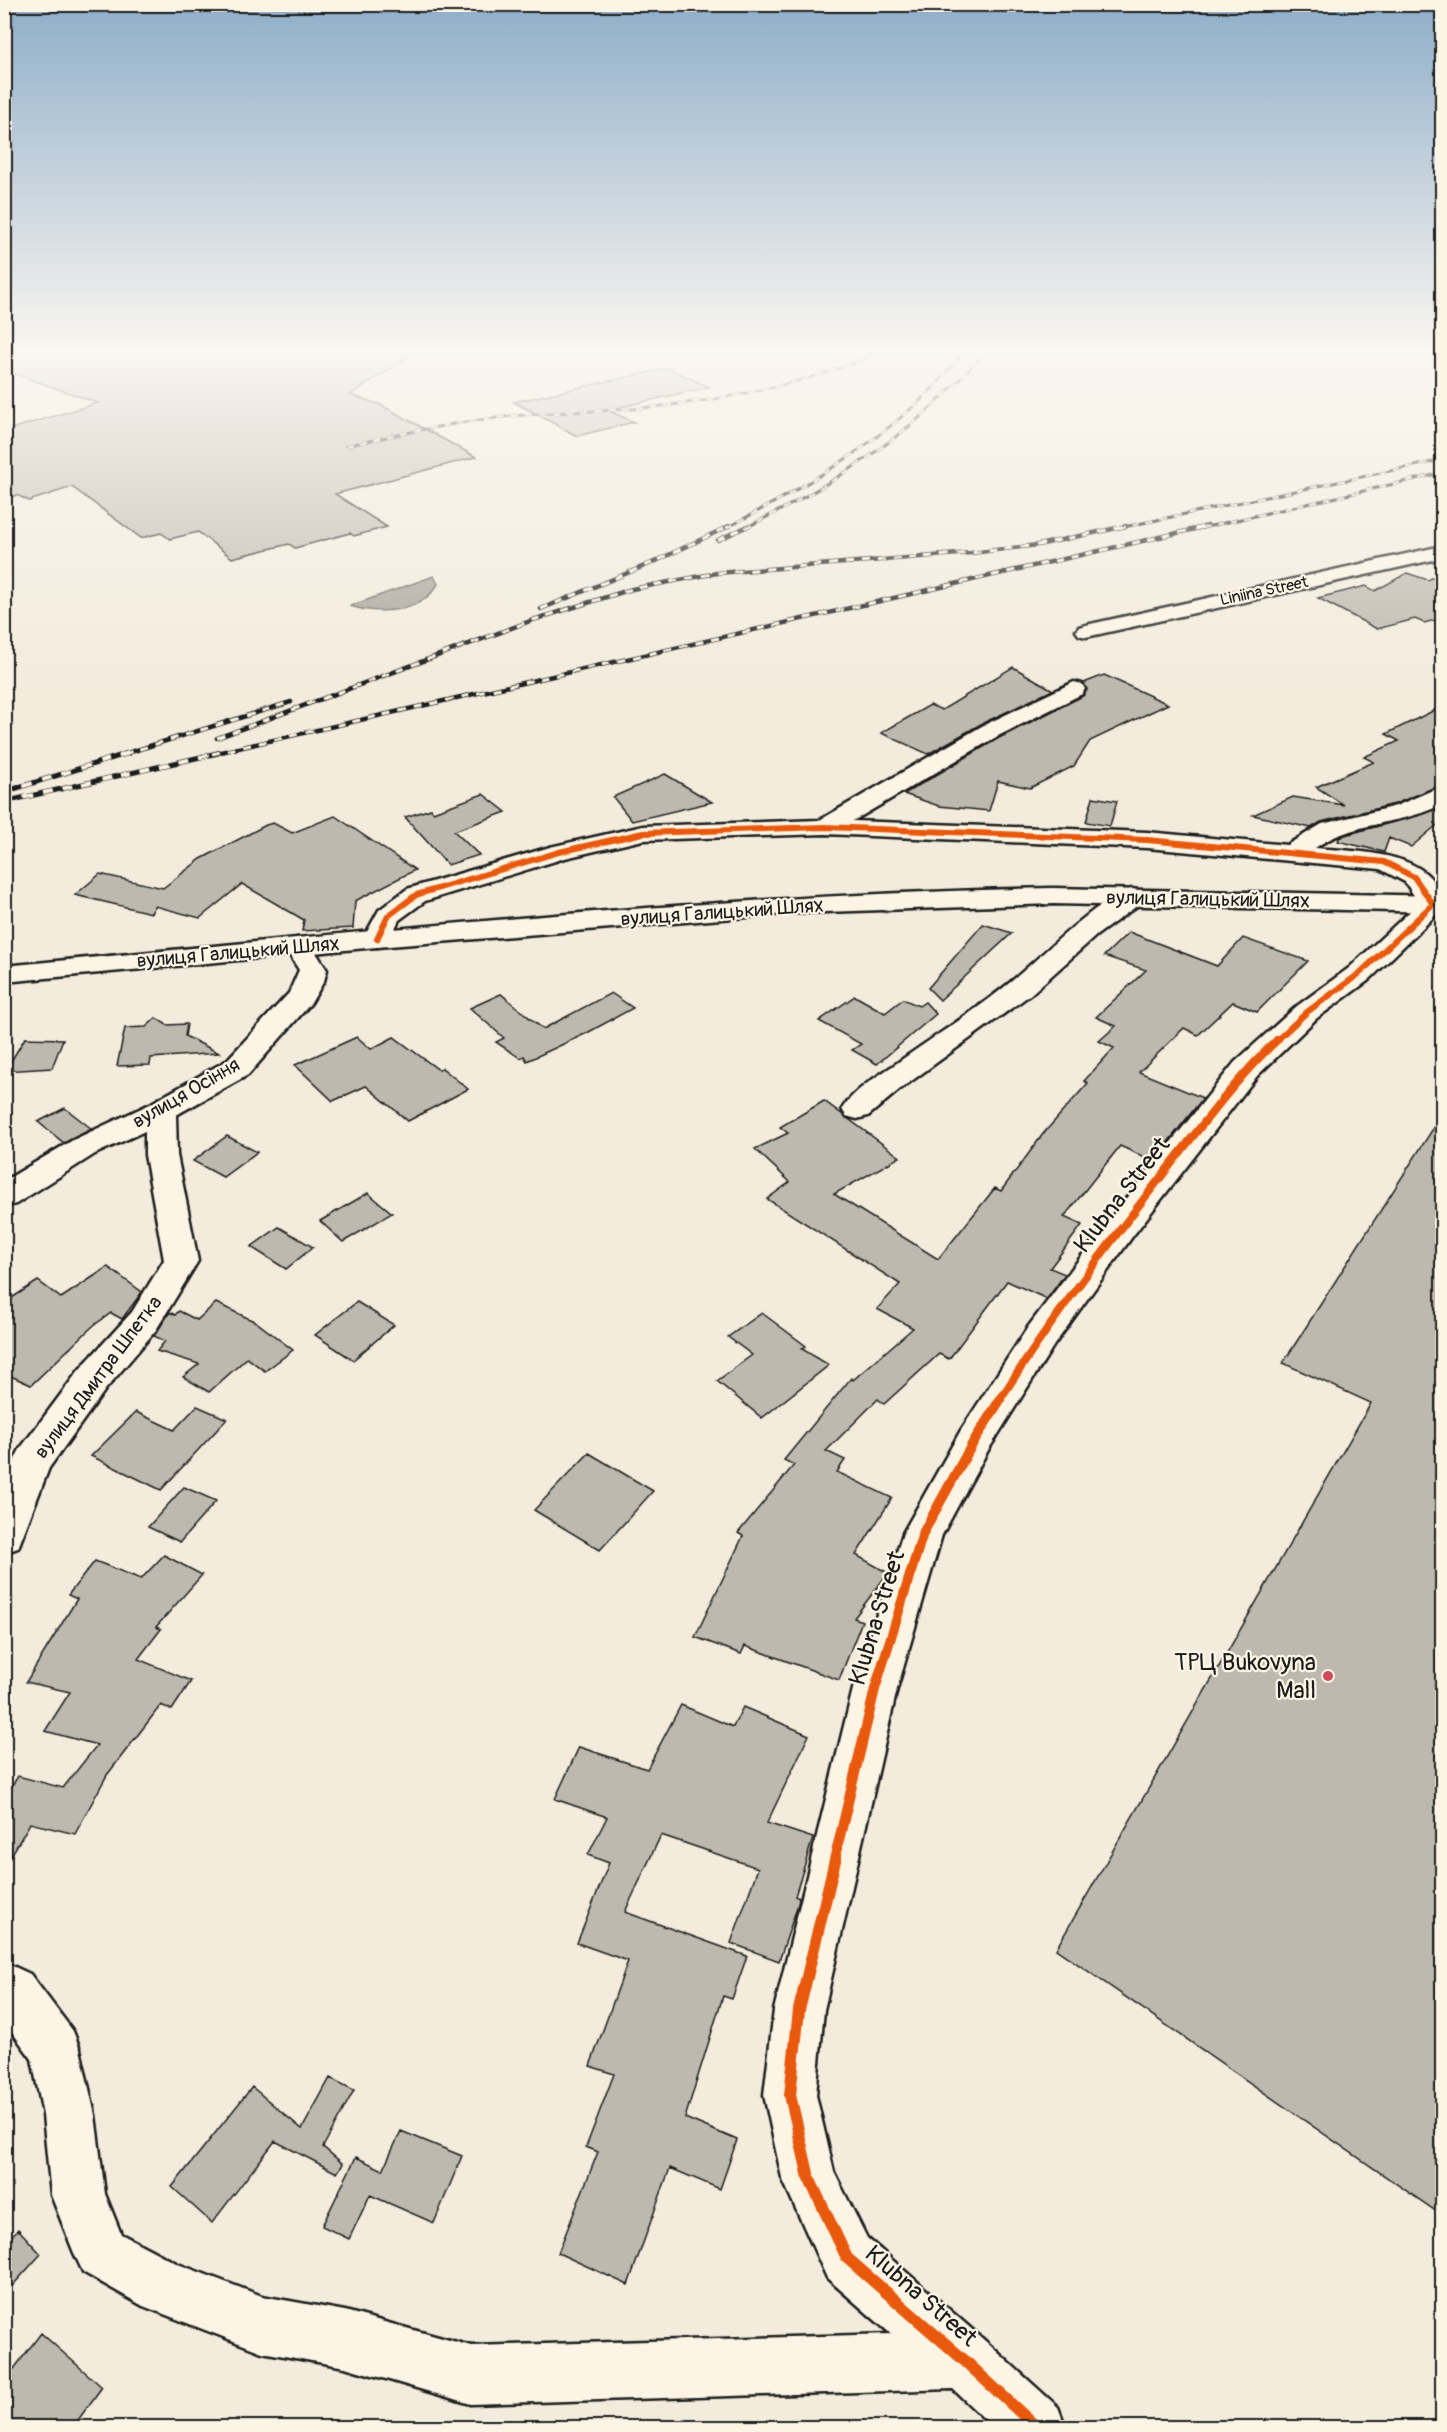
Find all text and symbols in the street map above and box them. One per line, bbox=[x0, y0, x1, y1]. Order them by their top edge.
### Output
street label: Liniina Street bbox=[1218, 572, 1310, 610]
street label: вулиця Галицький Шлях bbox=[1106, 885, 1310, 913]
street label: вулиця Галицький Шлях bbox=[620, 892, 824, 932]
street label: вулиця Галицький Шлях bbox=[136, 931, 340, 973]
street label: вулиця Осіння bbox=[128, 1052, 244, 1134]
street label: Klubna Street bbox=[1068, 1131, 1176, 1259]
street label: вулиця Дмитра Шпетка bbox=[29, 1291, 167, 1463]
street label: Klubna Street bbox=[843, 1547, 911, 1689]
place label: ТРЦ Bukovyna Mall bbox=[1174, 1648, 1316, 1705]
marker: ТРЦ Bukovyna Mall bbox=[1321, 1669, 1335, 1683]
street label: Klubna Street bbox=[859, 2239, 983, 2353]

